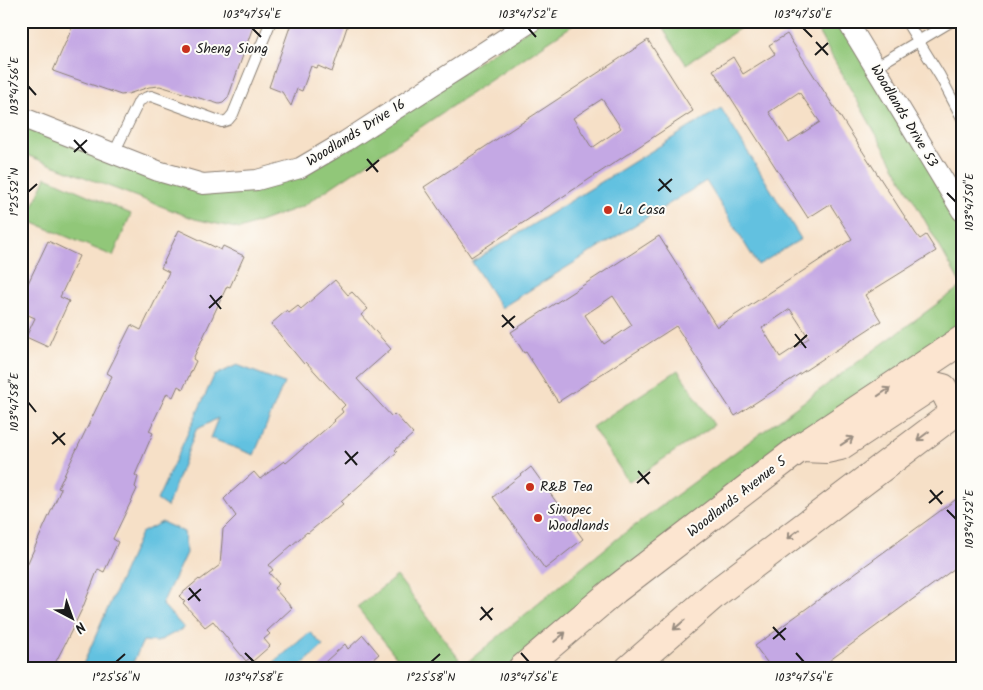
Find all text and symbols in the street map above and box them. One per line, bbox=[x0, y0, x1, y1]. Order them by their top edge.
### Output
text: 103°47'54"E bbox=[223, 5, 282, 24]
text: 103°47'52"E bbox=[499, 5, 558, 24]
text: 103°47'50"E bbox=[774, 5, 833, 24]
place label: Sheng Siong bbox=[196, 38, 268, 60]
marker: Sheng Siong bbox=[180, 43, 192, 55]
text: 103°47'56"E bbox=[5, 56, 24, 115]
street label: Woodlands Drive 53 bbox=[864, 60, 944, 172]
street label: Woodlands Drive 16 bbox=[302, 94, 410, 172]
text: 1°25'52"N bbox=[5, 168, 24, 216]
text: 103°47'50"E bbox=[960, 172, 979, 231]
place label: La Casa bbox=[618, 199, 665, 221]
marker: La Casa bbox=[602, 204, 614, 216]
text: 103°47'58"E bbox=[5, 371, 24, 432]
one-way arrow bbox=[877, 387, 891, 397]
one-way arrow bbox=[916, 431, 930, 441]
one-way arrow bbox=[840, 436, 854, 447]
street label: Woodlands Avenue 5 bbox=[683, 450, 793, 543]
place label: R&B Tea bbox=[540, 476, 593, 498]
marker: R&B Tea bbox=[524, 481, 536, 493]
text: 103°47'52"E bbox=[960, 489, 979, 548]
place label: Sinopec Woodlands bbox=[548, 499, 609, 537]
marker: Sinopec Woodlands bbox=[532, 512, 544, 524]
one-way arrow bbox=[786, 529, 800, 539]
north arrow bbox=[48, 592, 98, 642]
text: N bbox=[69, 616, 90, 638]
one-way arrow bbox=[673, 619, 686, 631]
one-way arrow bbox=[553, 632, 566, 643]
text: 1°25'56"N bbox=[92, 668, 140, 687]
text: 103°47'58"E bbox=[224, 668, 285, 687]
text: 1°25'58"N bbox=[407, 668, 455, 687]
text: 103°47'56"E bbox=[500, 668, 559, 687]
text: 103°47'54"E bbox=[775, 668, 834, 687]

